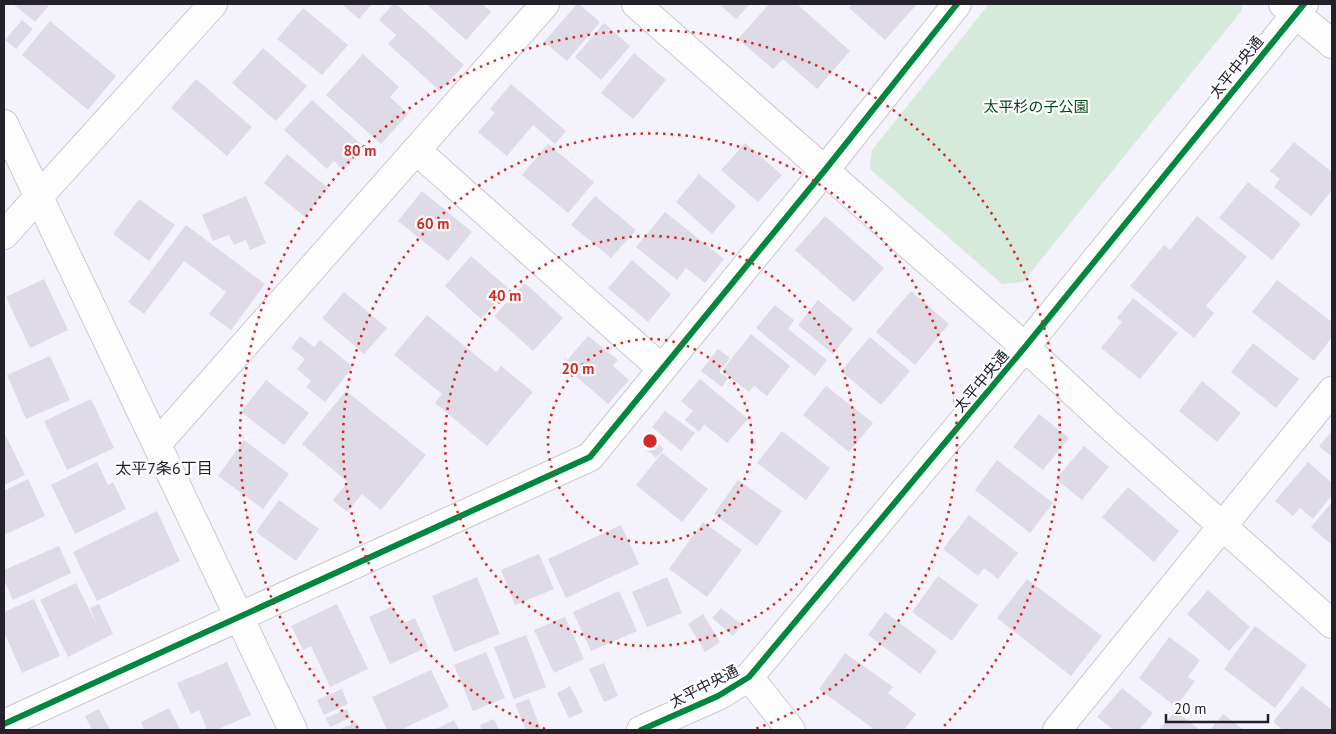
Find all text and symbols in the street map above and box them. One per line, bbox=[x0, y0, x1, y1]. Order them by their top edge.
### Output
street label: 太平中央通 bbox=[1205, 32, 1267, 102]
park label: 太平杉の子公園 bbox=[983, 97, 1089, 116]
text: 80 m bbox=[344, 141, 376, 160]
text: 60 m bbox=[417, 214, 449, 233]
text: 40 m bbox=[489, 286, 521, 305]
street label: 太平中央通 bbox=[950, 346, 1012, 416]
text: 20 m bbox=[562, 359, 594, 378]
centre of rings bbox=[641, 432, 659, 450]
district label: 太平7条6丁目 bbox=[115, 458, 213, 478]
street label: 太平中央通 bbox=[666, 661, 742, 711]
scale bar bbox=[1166, 692, 1268, 724]
text: 20 m bbox=[1174, 699, 1207, 718]

